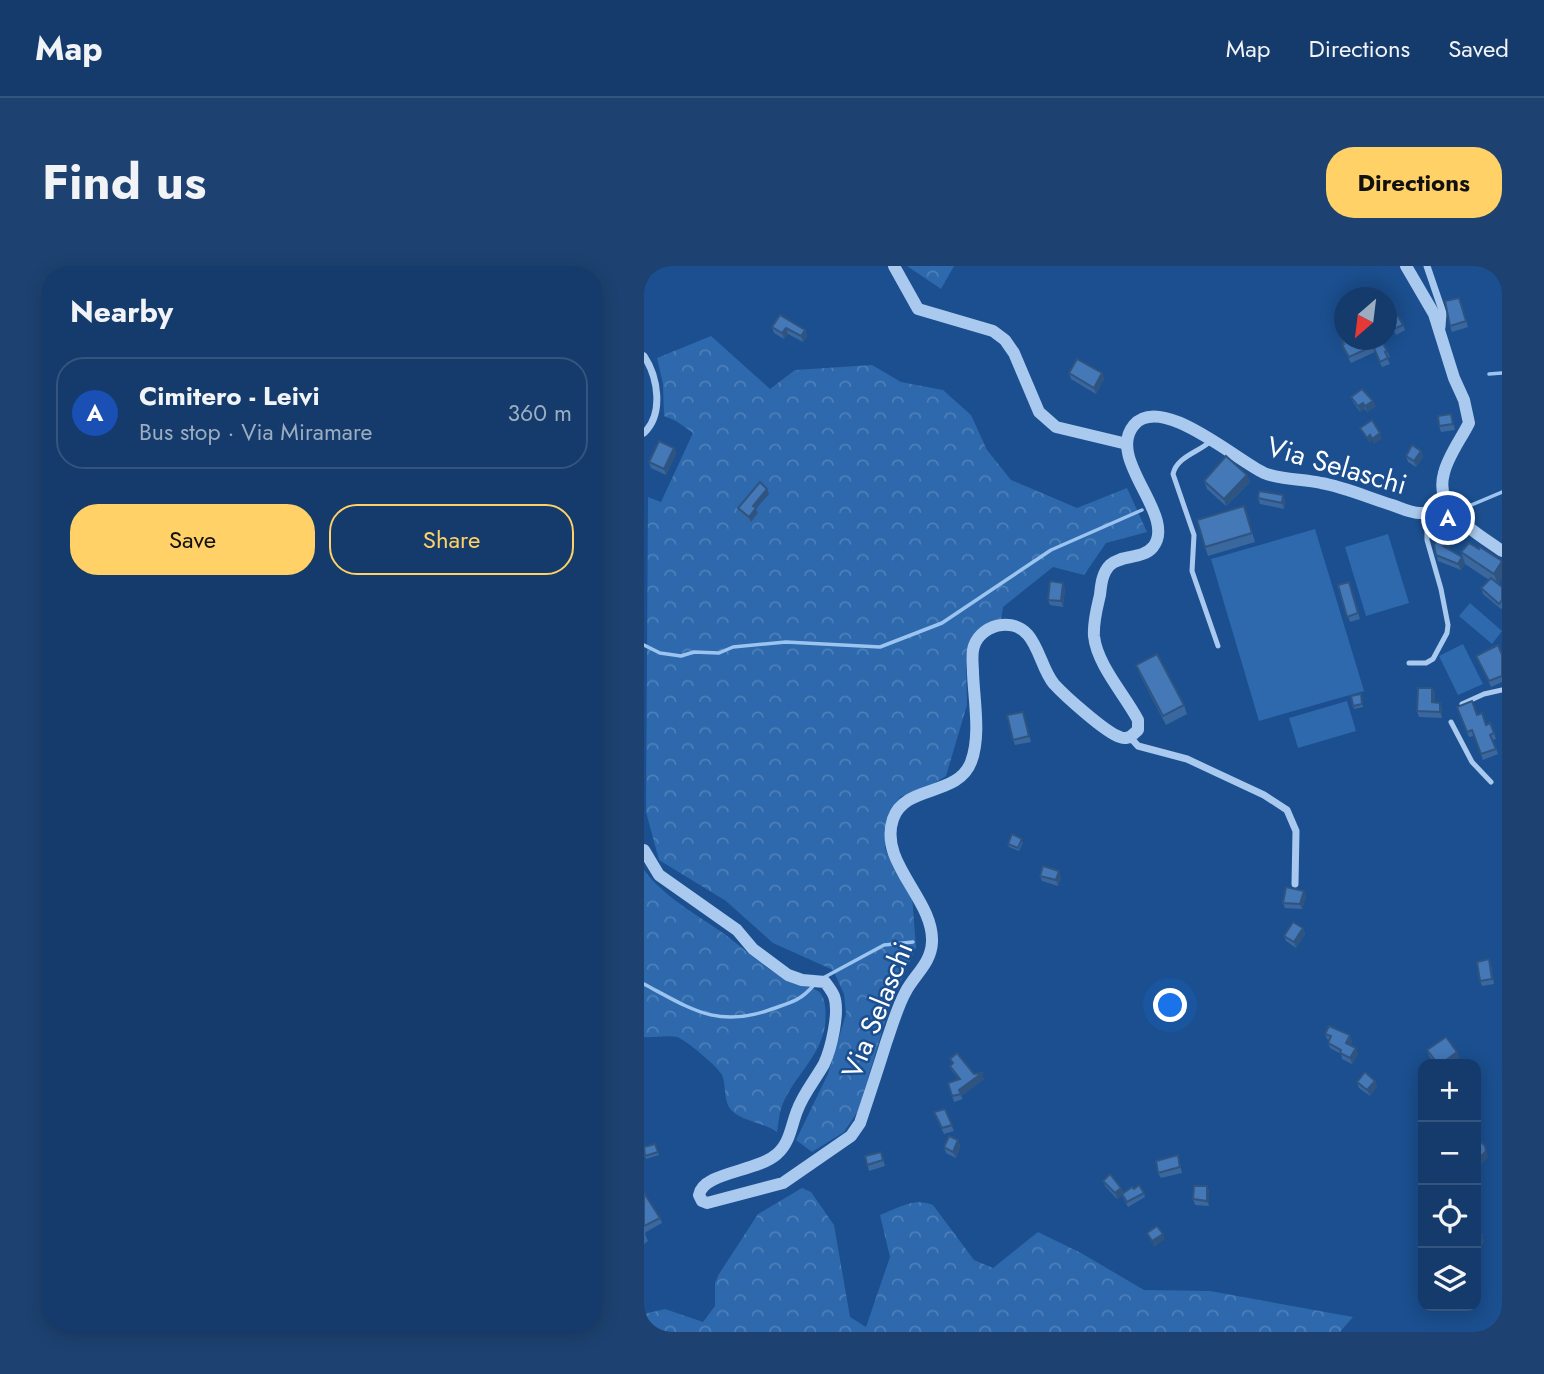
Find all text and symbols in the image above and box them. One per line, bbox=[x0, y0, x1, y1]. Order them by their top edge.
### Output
text: Map bbox=[35, 25, 103, 72]
text: Map bbox=[1226, 31, 1271, 66]
text: Directions bbox=[1309, 31, 1410, 66]
text: Saved bbox=[1448, 31, 1509, 66]
text: Find us bbox=[42, 147, 206, 217]
button: Directions bbox=[1326, 147, 1502, 218]
north arrow bbox=[1334, 287, 1397, 350]
text: Nearby bbox=[70, 290, 173, 333]
text: Cimitero - Leivi bbox=[139, 377, 320, 415]
text: A bbox=[87, 396, 103, 430]
text: 360 m bbox=[508, 396, 572, 430]
text: Bus stop · Via Miramare bbox=[139, 415, 372, 449]
street label: Via Selaschi bbox=[1262, 426, 1412, 505]
pin: A bbox=[1425, 492, 1471, 544]
button: Save bbox=[70, 504, 315, 575]
button: Share bbox=[329, 504, 574, 575]
street label: Via Selaschi bbox=[831, 936, 923, 1085]
your location bbox=[1153, 988, 1187, 1022]
map controls bbox=[1418, 1059, 1481, 1311]
button: + bbox=[1418, 1059, 1481, 1122]
button: − bbox=[1418, 1122, 1481, 1185]
button: locate bbox=[1418, 1185, 1481, 1248]
button: layers bbox=[1418, 1248, 1481, 1311]

